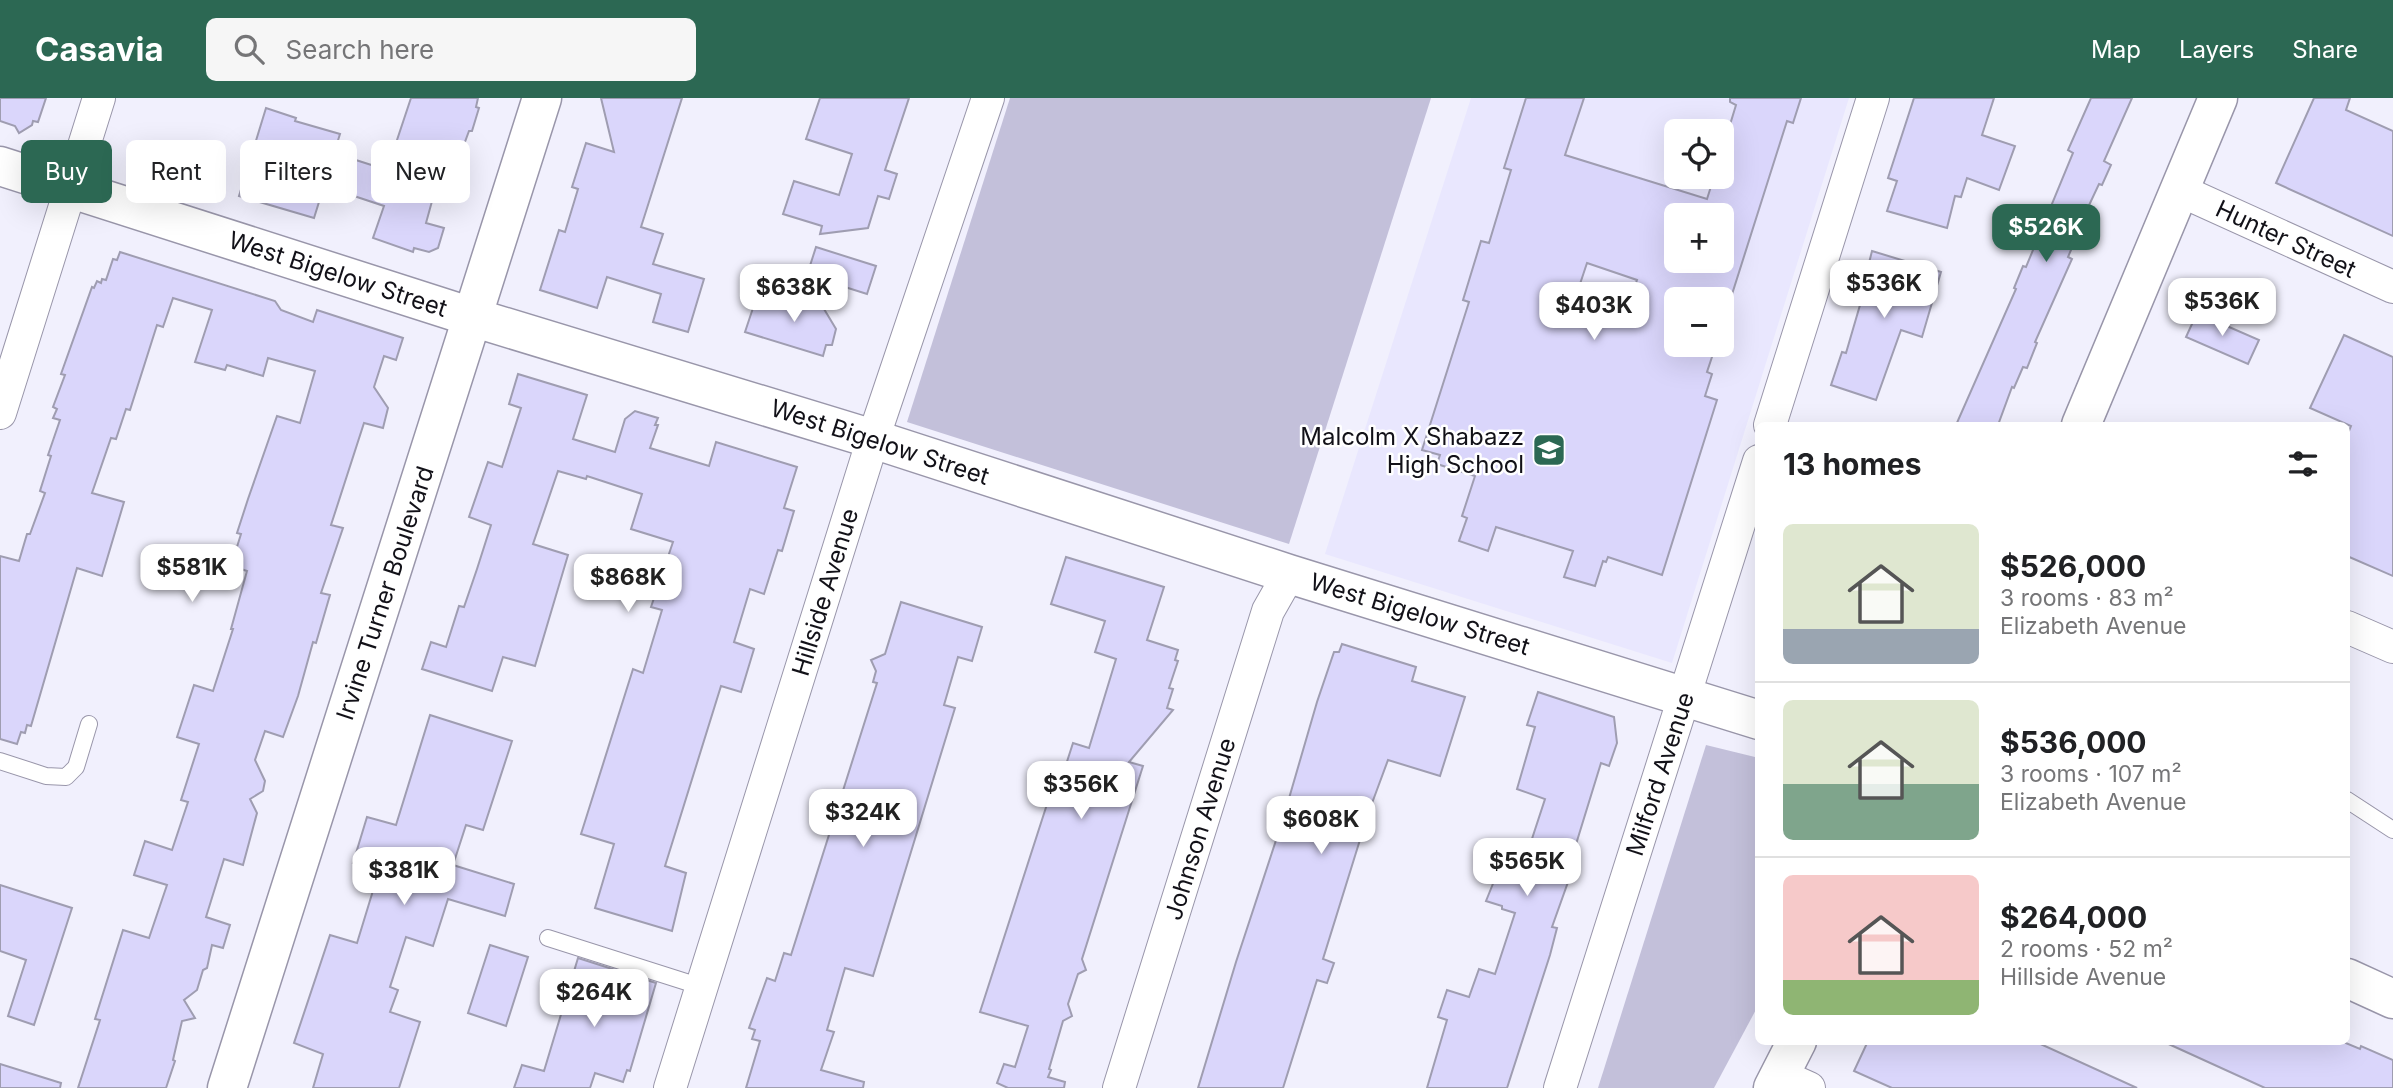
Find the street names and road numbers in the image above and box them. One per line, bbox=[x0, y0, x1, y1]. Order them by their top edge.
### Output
street label: Hunter Street bbox=[2211, 194, 2361, 284]
street label: West Bigelow Street bbox=[225, 225, 451, 323]
street label: West Bigelow Street bbox=[767, 393, 993, 491]
street label: Irvine Turner Boulevard bbox=[330, 462, 440, 724]
street label: Hillside Avenue bbox=[786, 505, 864, 679]
street label: West Bigelow Street bbox=[1307, 567, 1533, 661]
street label: Milford Avenue bbox=[1620, 689, 1700, 859]
street label: Johnson Avenue bbox=[1159, 735, 1241, 923]

